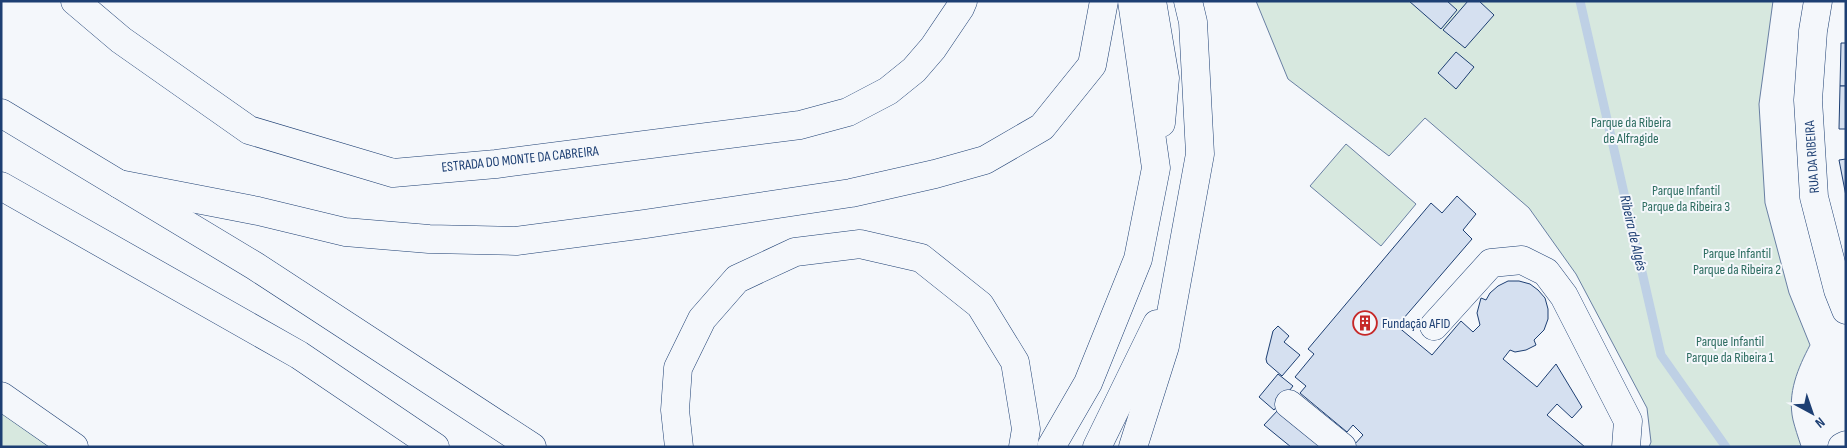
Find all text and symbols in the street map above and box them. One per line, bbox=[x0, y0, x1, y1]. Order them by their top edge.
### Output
park label: Parque da Ribeira de Alfragide bbox=[1591, 114, 1671, 147]
street label: RUA DA RIBEIRA bbox=[1801, 119, 1823, 194]
street label: ESTRADA DO MONTE DA CABREIRA bbox=[441, 142, 600, 176]
park label: Parque Infantil Parque da Ribeira 3 bbox=[1642, 182, 1730, 215]
water label: Ribeira de Algés bbox=[1615, 193, 1651, 274]
park label: Parque Infantil Parque da Ribeira 2 bbox=[1693, 245, 1781, 278]
building icon: Fundação AFID bbox=[1352, 310, 1378, 336]
place label: Fundação AFID bbox=[1382, 315, 1451, 332]
park label: Parque Infantil Parque da Ribeira 1 bbox=[1686, 333, 1774, 366]
north arrow bbox=[1787, 388, 1837, 438]
text: N bbox=[1812, 414, 1828, 431]

